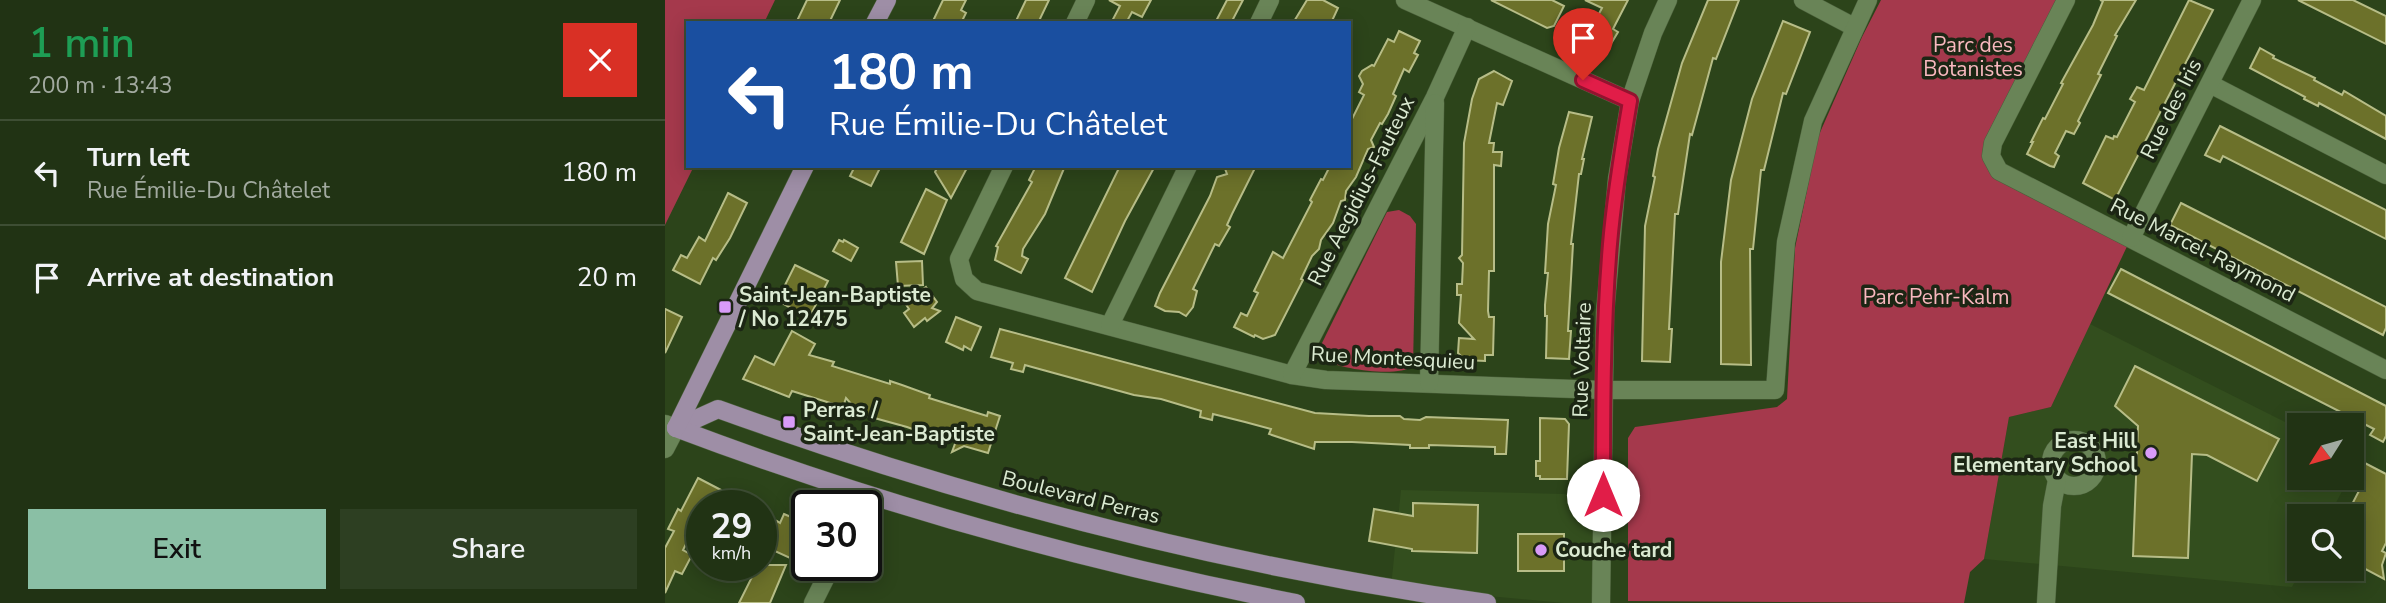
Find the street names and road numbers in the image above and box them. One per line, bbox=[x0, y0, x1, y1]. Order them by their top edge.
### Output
street label: Rue des Iris bbox=[2134, 54, 2208, 164]
street label: Rue Aegidius-Fauteux bbox=[1301, 91, 1421, 291]
street label: Rue Marcel-Raymond bbox=[2106, 191, 2300, 309]
street label: Rue Voltaire bbox=[1566, 302, 1598, 418]
street label: Rue Montesquieu bbox=[1310, 340, 1476, 376]
street label: Boulevard Perras bbox=[999, 464, 1163, 530]

